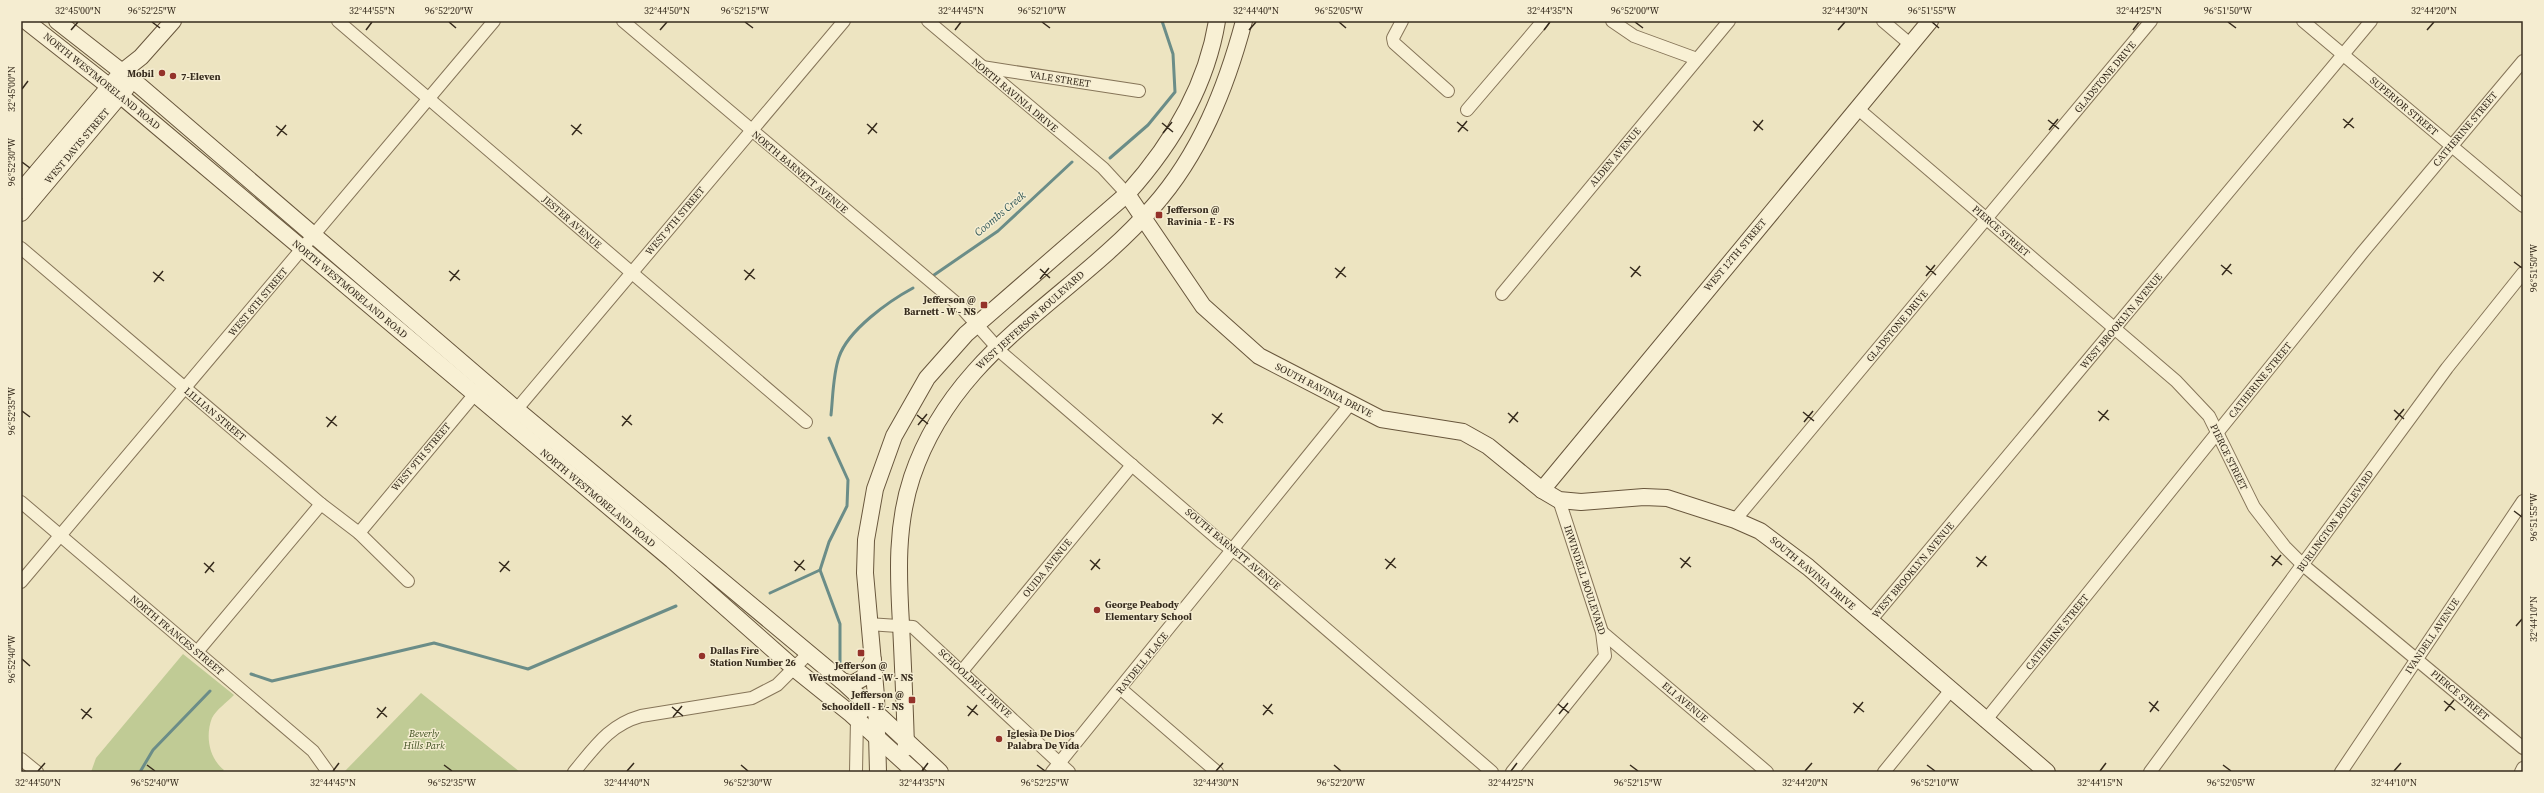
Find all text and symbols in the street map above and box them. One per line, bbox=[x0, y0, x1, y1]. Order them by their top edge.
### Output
text: 32°45'00"N bbox=[55, 4, 101, 17]
text: 96°52'25"W bbox=[128, 4, 177, 17]
text: 32°44'55"N bbox=[349, 4, 395, 17]
text: 96°52'20"W bbox=[425, 4, 474, 17]
text: 32°44'50"N bbox=[644, 4, 690, 17]
text: 96°52'15"W bbox=[721, 4, 770, 17]
text: 32°44'45"N bbox=[938, 4, 984, 17]
text: 96°52'10"W bbox=[1018, 4, 1067, 17]
text: 32°44'40"N bbox=[1233, 4, 1279, 17]
text: 96°52'05"W bbox=[1315, 4, 1364, 17]
text: 32°44'35"N bbox=[1527, 4, 1573, 17]
text: 96°52'00"W bbox=[1611, 4, 1660, 17]
text: 32°44'30"N bbox=[1822, 4, 1868, 17]
text: 96°51'55"W bbox=[1908, 4, 1957, 17]
text: 32°44'25"N bbox=[2116, 4, 2162, 17]
text: 96°51'50"W bbox=[2204, 4, 2253, 17]
text: 32°44'20"N bbox=[2411, 4, 2457, 17]
street label: NORTH WESTMORELAND ROAD bbox=[41, 30, 163, 132]
street label: GLADSTONE DRIVE bbox=[2071, 39, 2139, 115]
street label: NORTH RAVINIA DRIVE bbox=[969, 55, 1061, 135]
text: 32°45'00"N bbox=[5, 66, 18, 112]
place label: Mobil bbox=[127, 67, 154, 80]
marker: Mobil bbox=[157, 68, 167, 78]
street label: VALE STREET bbox=[1028, 68, 1092, 90]
place label: 7-Eleven bbox=[181, 70, 221, 83]
marker: 7-Eleven bbox=[168, 71, 178, 81]
street label: SUPERIOR STREET bbox=[2367, 74, 2441, 138]
street label: CATHERINE STREET bbox=[2430, 89, 2500, 169]
street label: WEST DAVIS STREET bbox=[42, 106, 112, 186]
street label: ALDEN AVENUE bbox=[1586, 125, 1644, 189]
street label: NORTH BARNETT AVENUE bbox=[749, 128, 851, 216]
text: 96°52'30"W bbox=[5, 137, 18, 186]
street label: WEST 9TH STREET bbox=[642, 184, 708, 258]
water label: Coombs Creek bbox=[971, 188, 1029, 240]
street label: JESTER AVENUE bbox=[539, 192, 604, 251]
street label: PIERCE STREET bbox=[1969, 202, 2033, 260]
place label: Jefferson @ Ravinia - E - FS bbox=[1166, 203, 1235, 228]
marker: Jefferson @ Ravinia - E - FS bbox=[1154, 210, 1164, 220]
street label: WEST 12TH STREET bbox=[1701, 216, 1769, 294]
street label: NORTH WESTMORELAND ROAD bbox=[290, 237, 410, 341]
text: 96°51'50"W bbox=[2527, 243, 2540, 292]
street label: WEST 8TH STREET bbox=[225, 265, 291, 339]
street label: WEST JEFFERSON BOULEVARD bbox=[973, 268, 1087, 372]
street label: WEST BROOKLYN AVENUE bbox=[2077, 270, 2165, 372]
street label: GLADSTONE DRIVE bbox=[1863, 288, 1931, 364]
place label: Jefferson @ Barnett - W - NS bbox=[904, 293, 977, 318]
marker: Jefferson @ Barnett - W - NS bbox=[979, 300, 989, 310]
street label: CATHERINE STREET bbox=[2225, 339, 2295, 421]
street label: SOUTH RAVINIA DRIVE bbox=[1273, 360, 1375, 420]
street label: LILLIAN STREET bbox=[181, 384, 249, 444]
text: 96°52'35"W bbox=[5, 386, 18, 435]
street label: WEST 9TH STREET bbox=[388, 420, 454, 494]
street label: PIERCE STREET bbox=[2207, 422, 2251, 492]
street label: NORTH WESTMORELAND ROAD bbox=[538, 446, 658, 550]
street label: BURLINGTON BOULEVARD bbox=[2294, 467, 2376, 575]
text: 96°51'55"W bbox=[2527, 492, 2540, 541]
street label: SOUTH BARNETT AVENUE bbox=[1183, 505, 1283, 593]
street label: WEST BROOKLYN AVENUE bbox=[1869, 519, 1957, 621]
street label: IRWINDELL BOULEVARD bbox=[1561, 523, 1609, 637]
street label: SOUTH RAVINIA DRIVE bbox=[1768, 533, 1858, 613]
street label: OUIDA AVENUE bbox=[1019, 536, 1075, 600]
street label: CATHERINE STREET bbox=[2022, 591, 2092, 673]
street label: NORTH FRANCES STREET bbox=[128, 592, 226, 678]
street label: IVANDELL AVENUE bbox=[2402, 596, 2462, 676]
text: 32°44'10"N bbox=[2527, 596, 2540, 642]
place label: George Peabody Elementary School bbox=[1105, 598, 1192, 623]
marker: George Peabody Elementary School bbox=[1092, 605, 1102, 615]
street label: RAYDELL PLACE bbox=[1113, 629, 1171, 697]
text: 96°52'40"W bbox=[5, 634, 18, 683]
place label: Dallas Fire Station Number 26 bbox=[710, 644, 797, 669]
street label: SCHOOLDELL DRIVE bbox=[936, 646, 1014, 720]
marker: Jefferson @ Westmoreland - W - NS bbox=[856, 648, 866, 658]
marker: Dallas Fire Station Number 26 bbox=[697, 651, 707, 661]
place label: Jefferson @ Westmoreland - W - NS bbox=[809, 659, 914, 684]
street label: PIERCE STREET bbox=[2428, 667, 2492, 723]
street label: ELI AVENUE bbox=[1659, 679, 1711, 725]
place label: Jefferson @ Schooldell - E - NS bbox=[822, 688, 905, 713]
marker: Jefferson @ Schooldell - E - NS bbox=[907, 695, 917, 705]
park label: Beverly Hills Park bbox=[402, 727, 445, 752]
place label: Iglesia De Dios Palabra De Vida bbox=[1007, 727, 1080, 752]
marker: Iglesia De Dios Palabra De Vida bbox=[994, 734, 1004, 744]
text: 32°44'50"N bbox=[15, 776, 61, 789]
text: 96°52'40"W bbox=[131, 776, 180, 789]
text: 32°44'45"N bbox=[310, 776, 356, 789]
text: 96°52'35"W bbox=[428, 776, 477, 789]
text: 32°44'40"N bbox=[604, 776, 650, 789]
text: 96°52'30"W bbox=[724, 776, 773, 789]
text: 32°44'35"N bbox=[899, 776, 945, 789]
text: 96°52'25"W bbox=[1021, 776, 1070, 789]
text: 32°44'30"N bbox=[1193, 776, 1239, 789]
text: 96°52'20"W bbox=[1317, 776, 1366, 789]
text: 32°44'25"N bbox=[1488, 776, 1534, 789]
text: 96°52'15"W bbox=[1614, 776, 1663, 789]
text: 32°44'20"N bbox=[1782, 776, 1828, 789]
text: 96°52'10"W bbox=[1911, 776, 1960, 789]
text: 32°44'15"N bbox=[2077, 776, 2123, 789]
text: 96°52'05"W bbox=[2207, 776, 2256, 789]
text: 32°44'10"N bbox=[2371, 776, 2417, 789]

